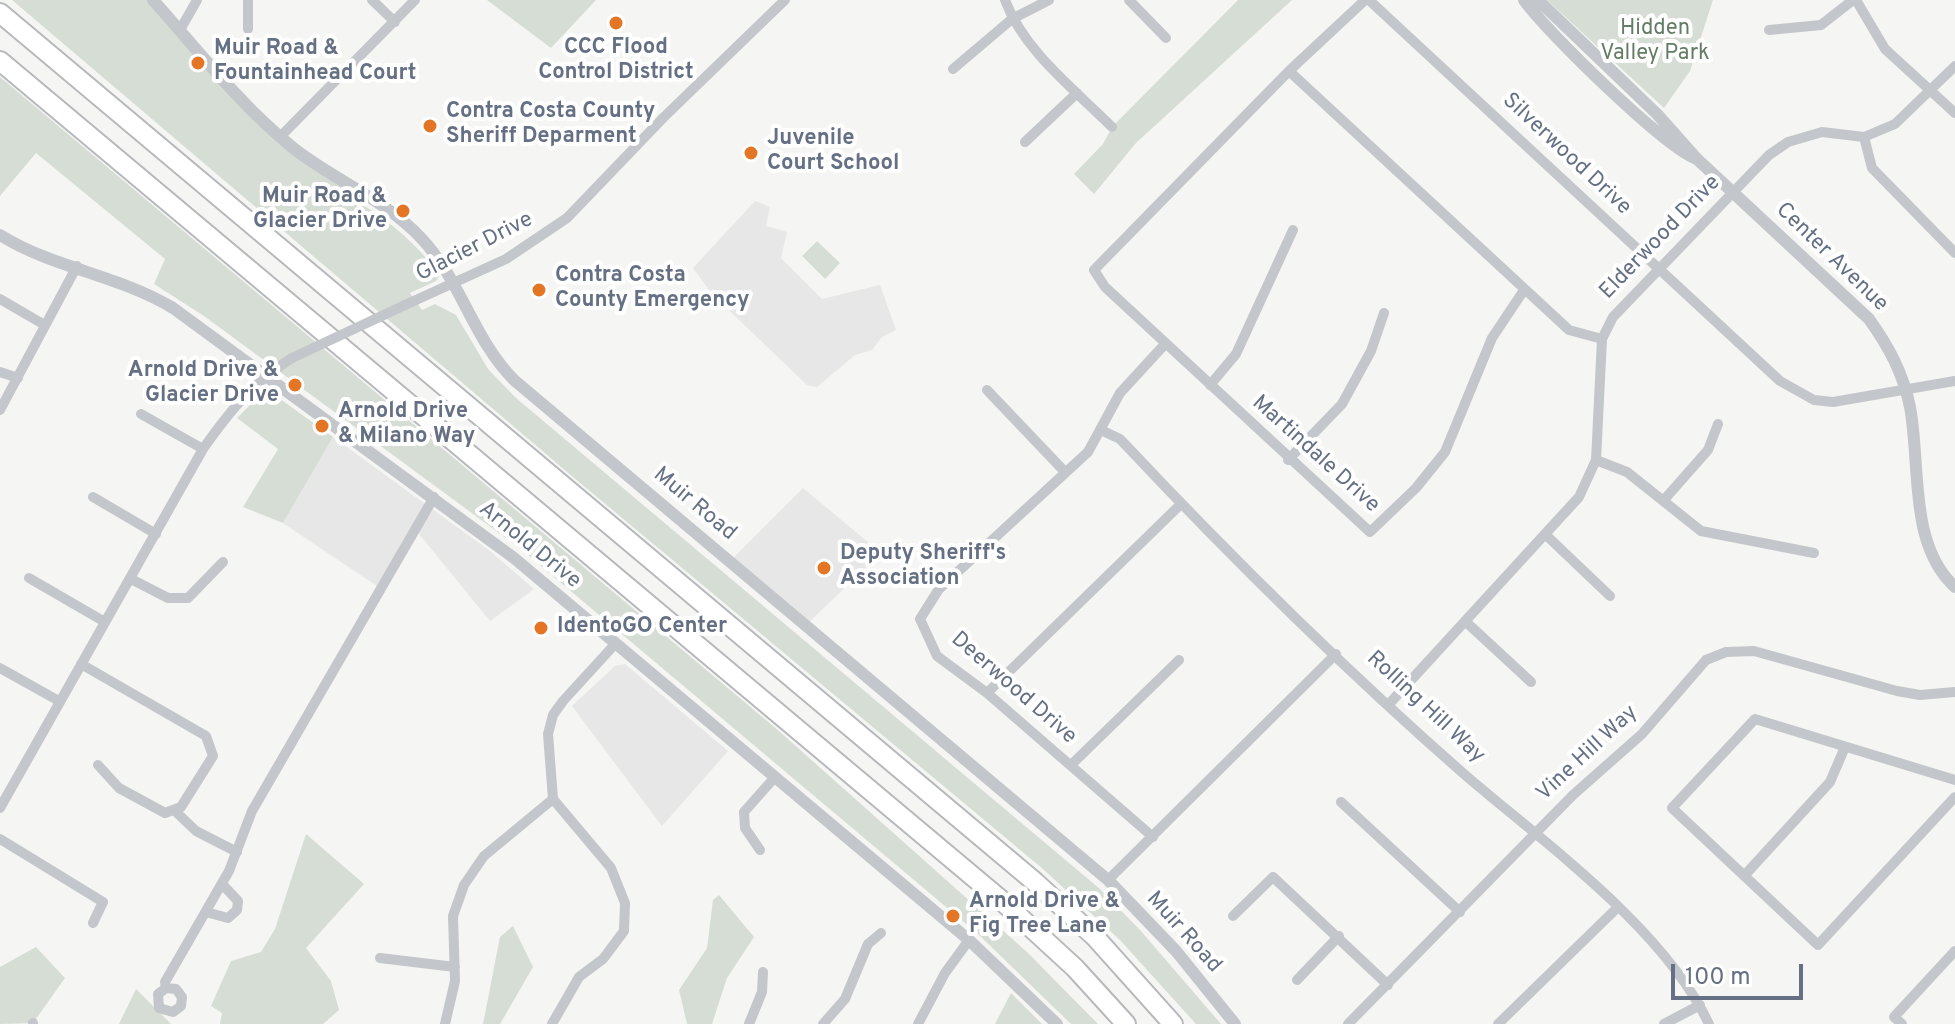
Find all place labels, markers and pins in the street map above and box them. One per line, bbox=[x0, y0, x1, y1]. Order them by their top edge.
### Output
marker: CCC Flood Control District bbox=[607, 14, 625, 32]
place label: CCC Flood Control District bbox=[538, 36, 694, 88]
place label: Muir Road & Fountainhead Court bbox=[214, 37, 416, 88]
marker: Muir Road & Fountainhead Court bbox=[189, 54, 207, 72]
place label: Contra Costa County Sheriff Deparment bbox=[446, 100, 655, 152]
marker: Contra Costa County Sheriff Deparment bbox=[421, 117, 439, 135]
place label: Juvenile Court School bbox=[767, 127, 899, 178]
marker: Juvenile Court School bbox=[742, 144, 760, 162]
place label: Muir Road & Glacier Drive bbox=[253, 185, 387, 236]
marker: Muir Road & Glacier Drive bbox=[394, 202, 412, 220]
place label: Contra Costa County Emergency bbox=[555, 264, 750, 316]
marker: Contra Costa County Emergency bbox=[530, 281, 548, 299]
place label: Arnold Drive & Glacier Drive bbox=[128, 359, 279, 410]
marker: Arnold Drive & Glacier Drive bbox=[286, 376, 304, 394]
place label: Arnold Drive & Milano Way bbox=[338, 400, 475, 452]
marker: Arnold Drive & Milano Way bbox=[313, 417, 331, 435]
place label: Deputy Sheriff's Association bbox=[840, 542, 1006, 594]
marker: Deputy Sheriff's Association bbox=[815, 559, 833, 577]
place label: IdentoGO Center bbox=[557, 615, 727, 641]
marker: IdentoGO Center bbox=[532, 619, 550, 637]
place label: Arnold Drive & Fig Tree Lane bbox=[969, 890, 1120, 942]
marker: Arnold Drive & Fig Tree Lane bbox=[944, 907, 962, 925]

